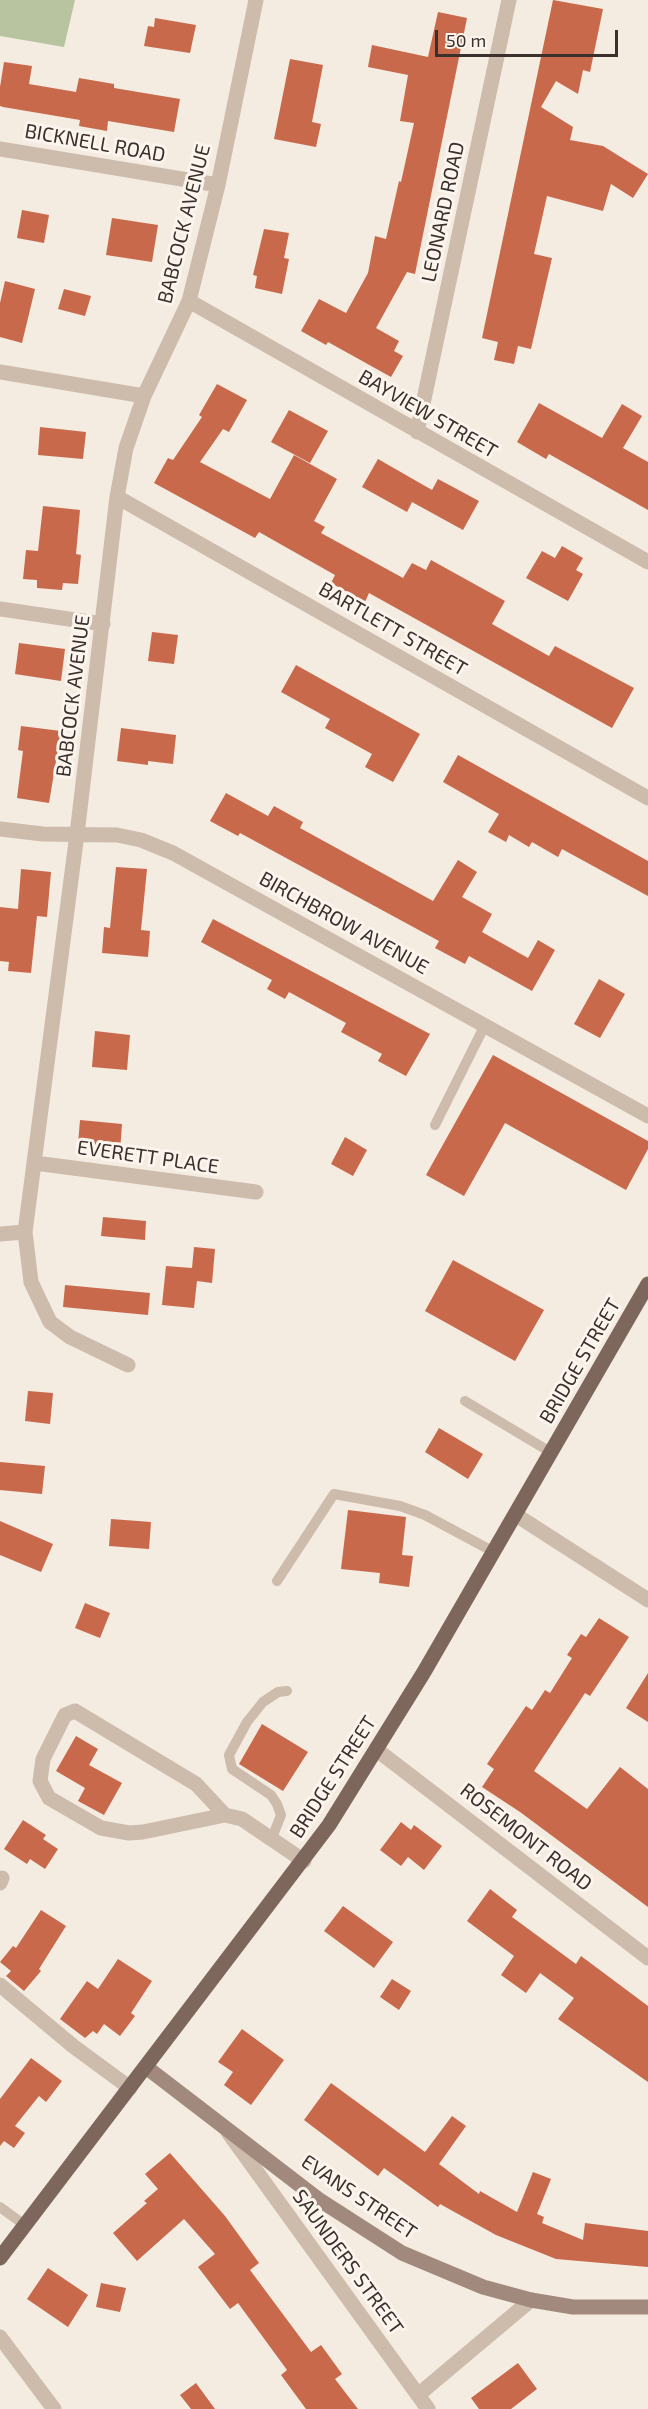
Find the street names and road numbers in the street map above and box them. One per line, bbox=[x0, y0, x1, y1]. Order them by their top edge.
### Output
street label: BICKNELL ROAD bbox=[23, 119, 167, 167]
street label: LEONARD ROAD bbox=[416, 140, 470, 284]
street label: BABCOCK AVENUE bbox=[153, 142, 215, 306]
street label: BAYVIEW STREET bbox=[354, 365, 502, 463]
street label: BARTLETT STREET bbox=[315, 577, 471, 681]
street label: BABCOCK AVENUE bbox=[51, 614, 95, 778]
street label: BIRCHBROW AVENUE bbox=[255, 866, 433, 980]
street label: EVERETT PLACE bbox=[76, 1135, 220, 1179]
street label: BRIDGE STREET bbox=[534, 1294, 626, 1428]
street label: BRIDGE STREET bbox=[285, 1711, 381, 1843]
street label: ROSEMONT ROAD bbox=[455, 1778, 597, 1896]
street label: EVANS STREET bbox=[297, 2150, 421, 2244]
street label: SAUNDERS STREET bbox=[288, 2185, 408, 2339]

